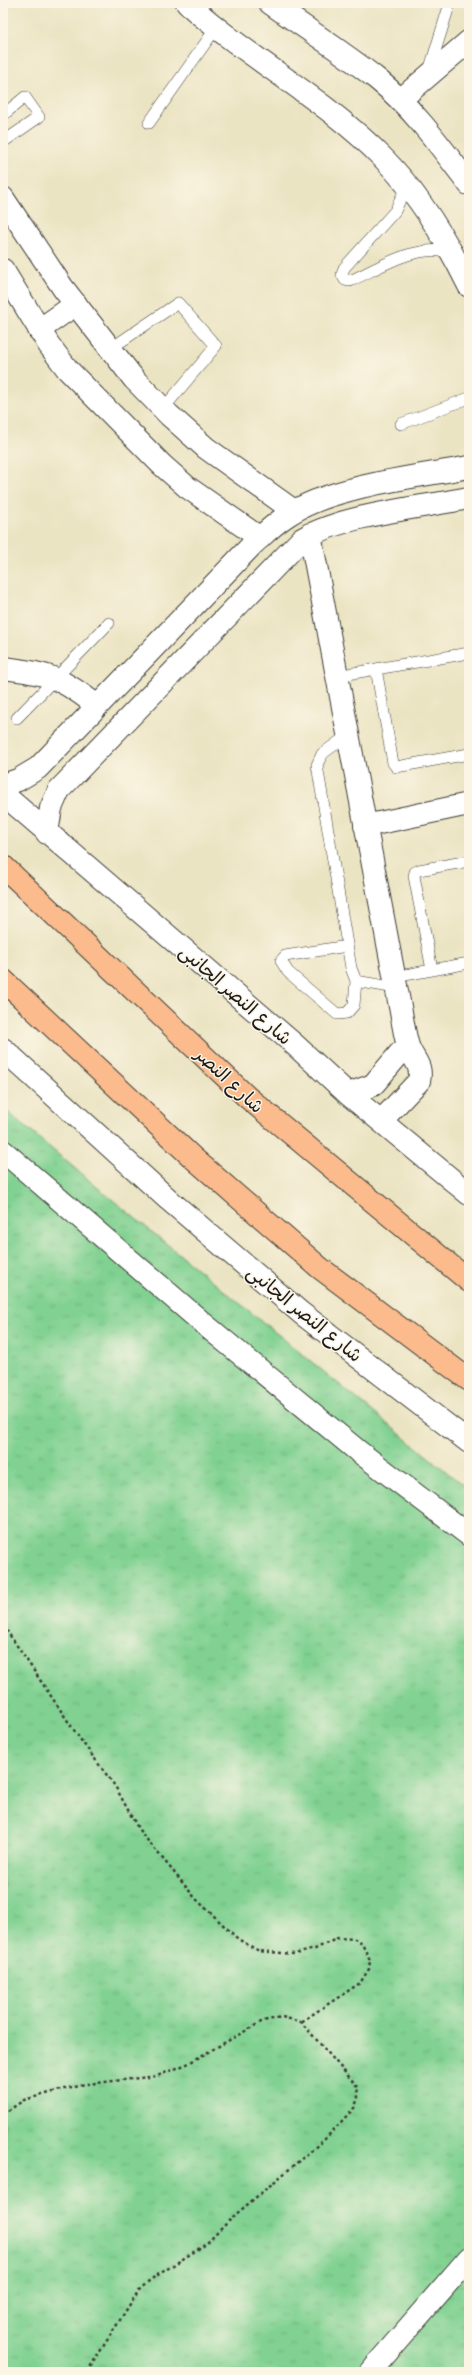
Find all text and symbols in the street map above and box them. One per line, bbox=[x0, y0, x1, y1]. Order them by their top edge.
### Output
street label: شارع النصر الجانبى bbox=[173, 939, 297, 1051]
street label: شارع النصر bbox=[188, 1042, 269, 1119]
street label: شارع النصر الجانبى bbox=[241, 1260, 367, 1369]

